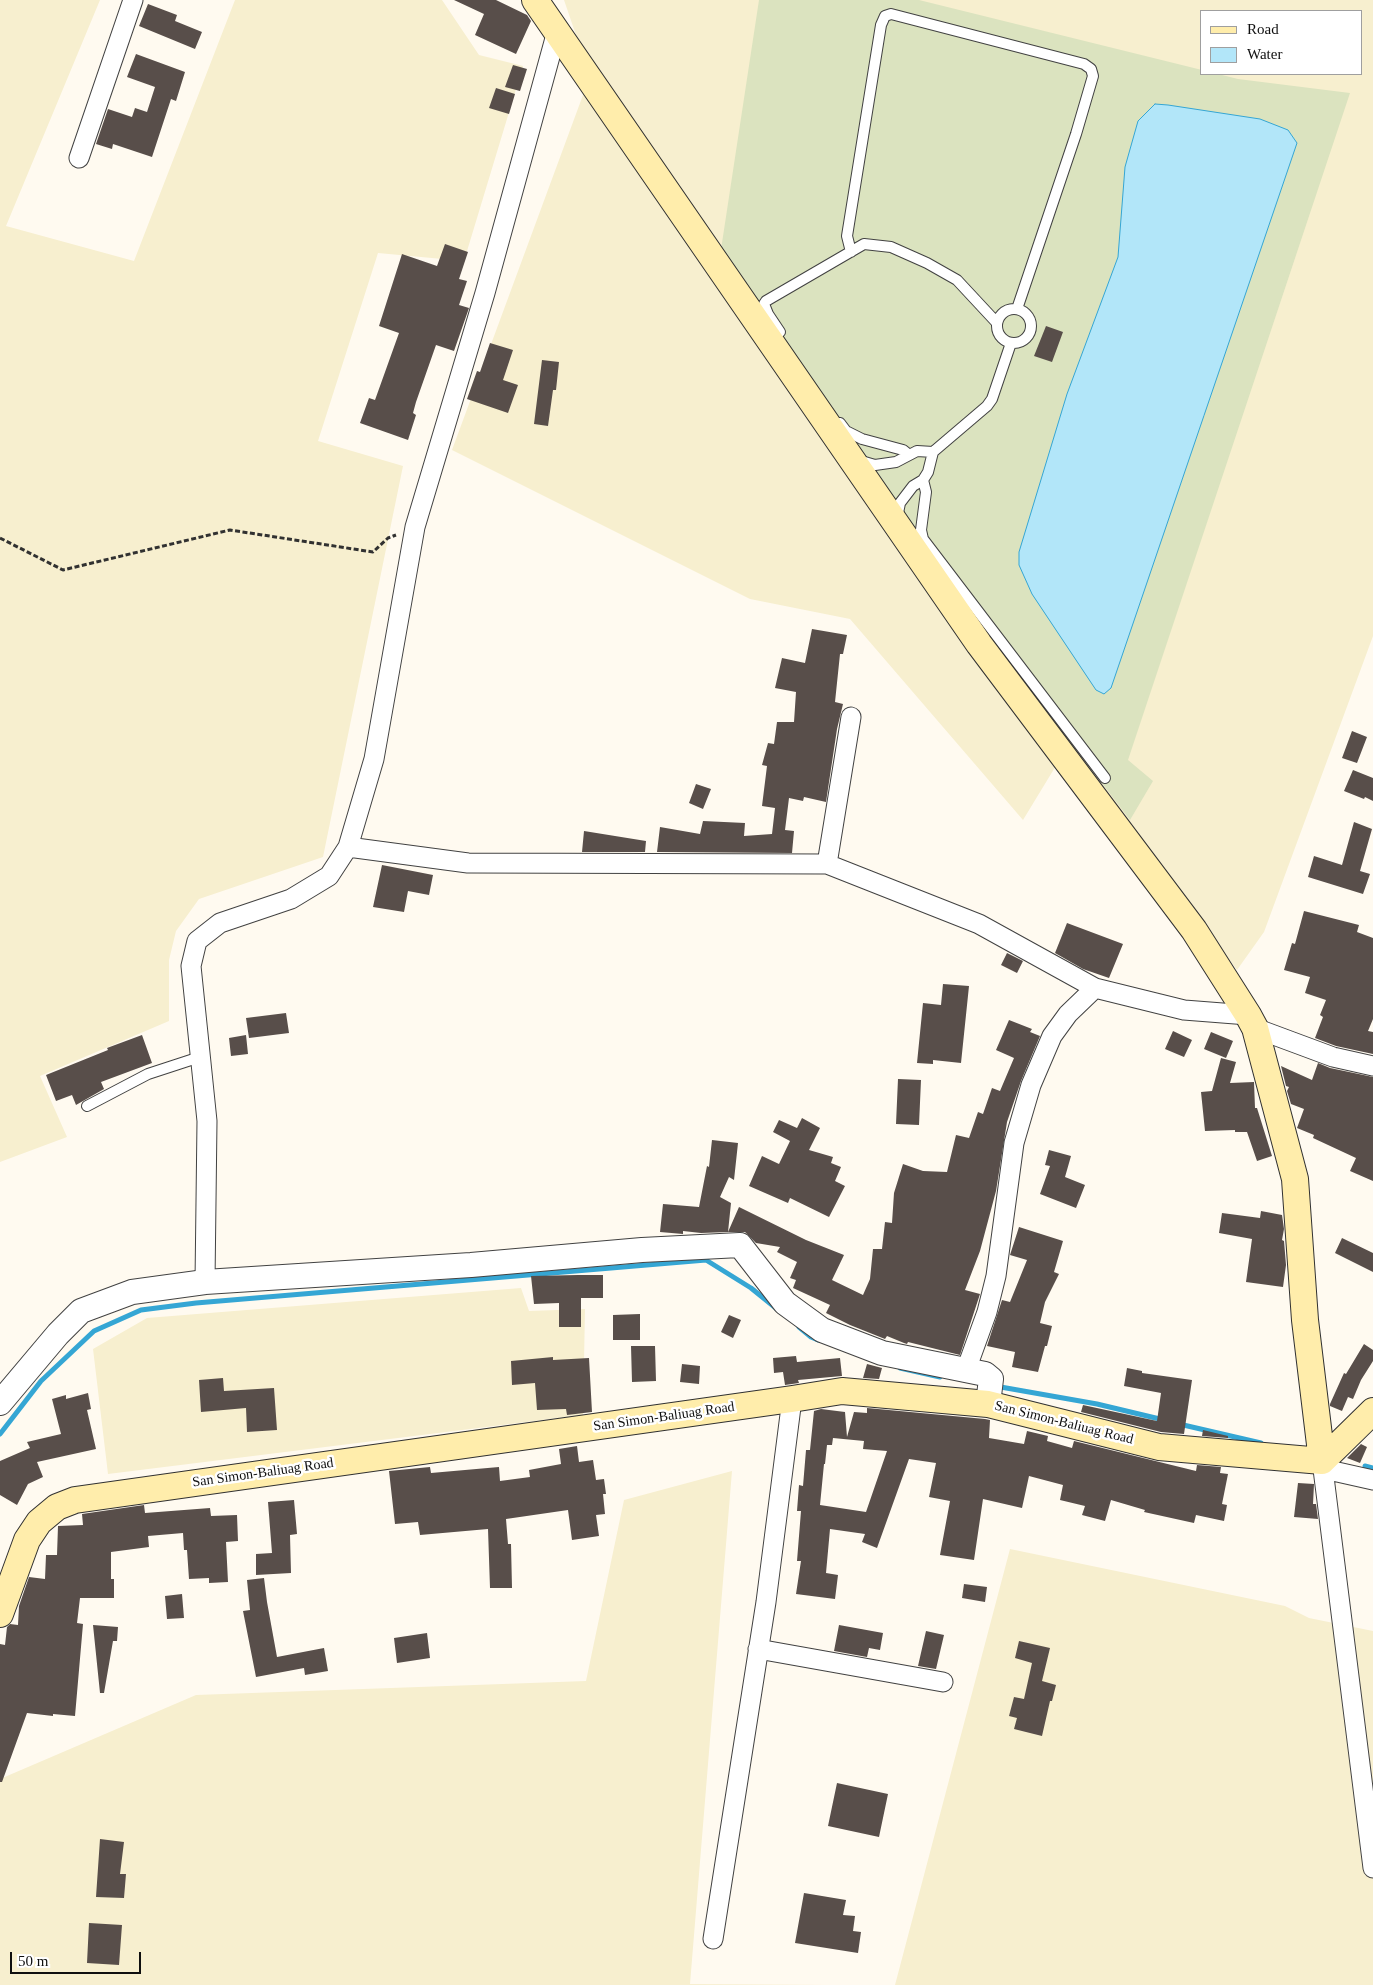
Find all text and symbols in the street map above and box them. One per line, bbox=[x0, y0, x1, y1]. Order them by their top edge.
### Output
legend bbox=[1200, 10, 1363, 75]
text: Road bbox=[1247, 21, 1279, 37]
text: Water bbox=[1247, 46, 1282, 62]
street label: San Simon-Baliuag Road bbox=[993, 1398, 1135, 1448]
street label: San Simon-Baliuag Road bbox=[592, 1399, 736, 1435]
street label: San Simon-Baliuag Road bbox=[191, 1455, 335, 1491]
scale bar bbox=[12, 1942, 144, 1974]
text: 50 m bbox=[18, 1953, 48, 1969]

